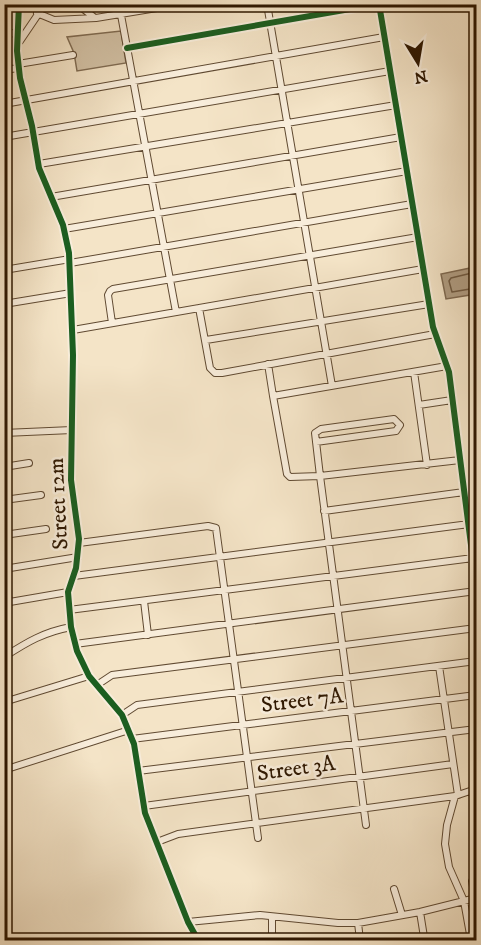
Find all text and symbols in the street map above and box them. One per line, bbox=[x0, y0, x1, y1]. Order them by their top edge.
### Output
north arrow bbox=[388, 33, 448, 93]
text: N bbox=[412, 66, 429, 88]
street label: Street 12m bbox=[43, 457, 74, 551]
street label: Street 7A bbox=[260, 682, 346, 719]
street label: Street 3A bbox=[255, 749, 338, 787]

